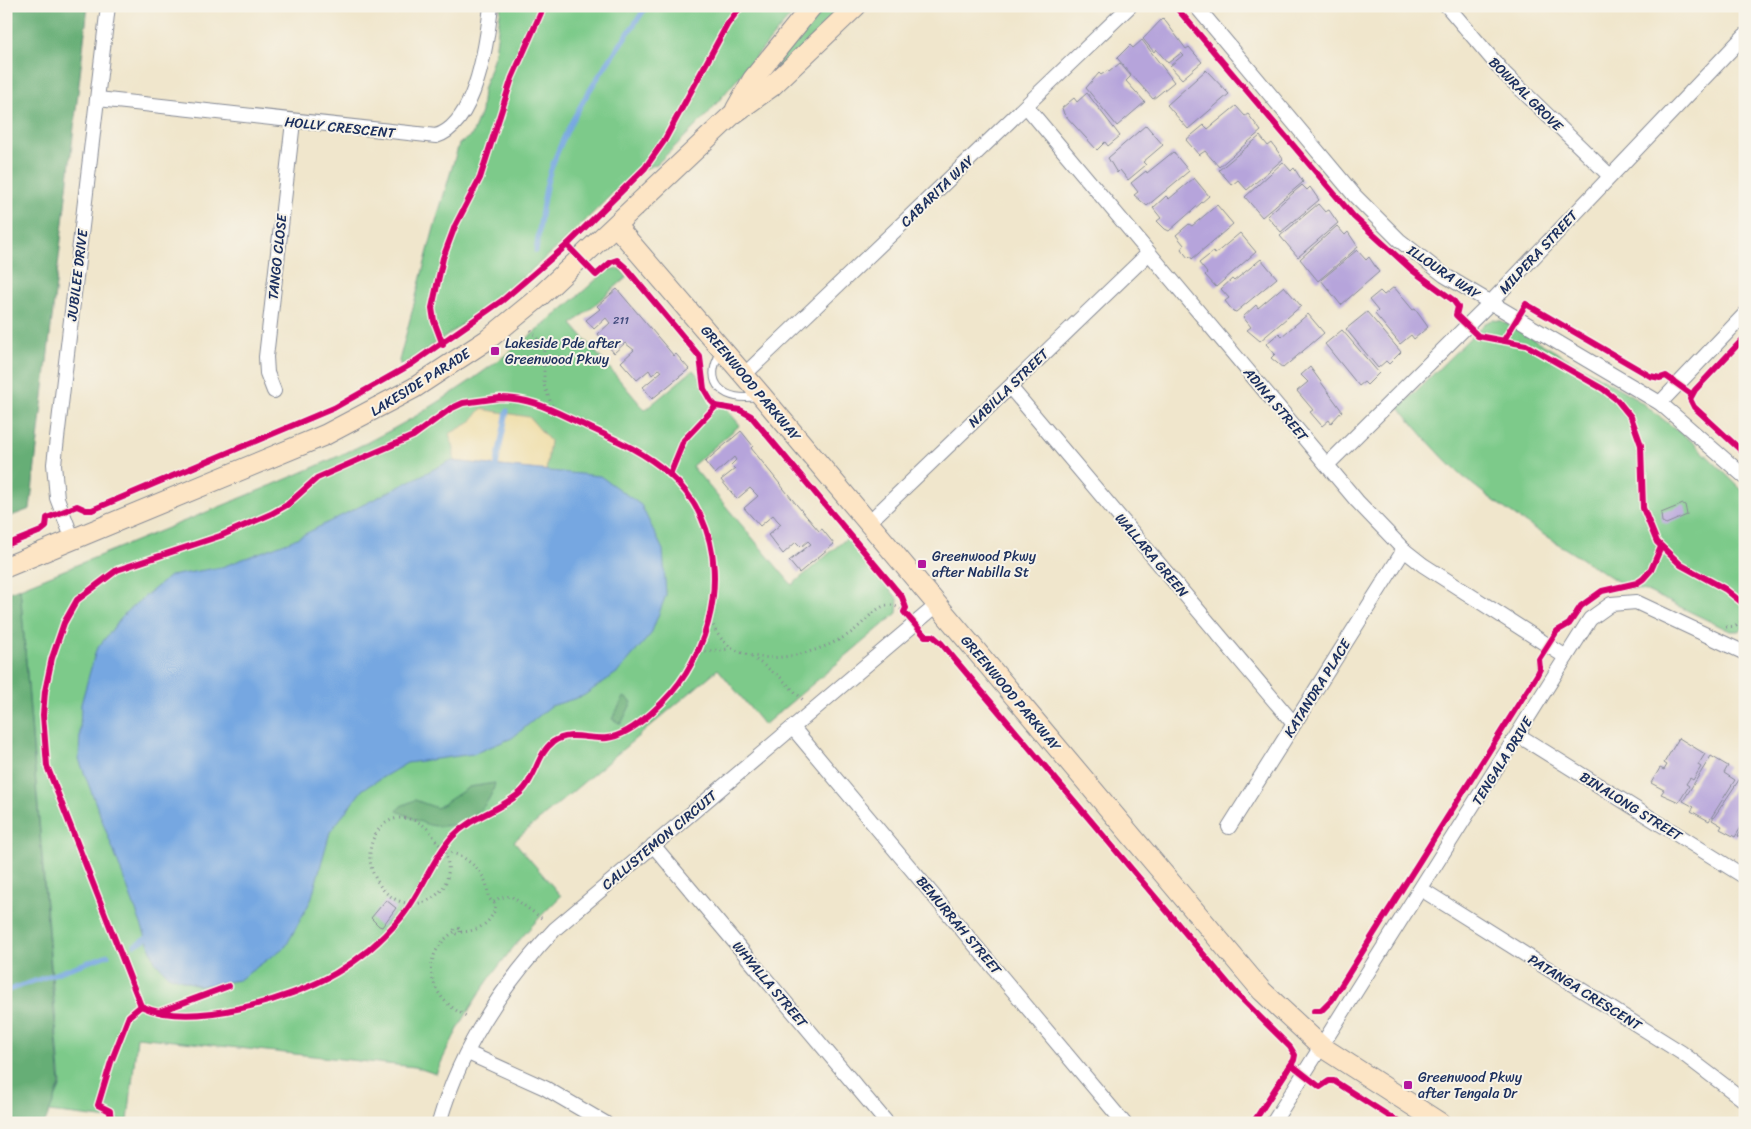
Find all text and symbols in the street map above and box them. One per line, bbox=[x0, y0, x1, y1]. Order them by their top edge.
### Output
street label: BOWRAL GROVE bbox=[1482, 51, 1570, 139]
street label: HOLLY CRESCENT bbox=[283, 109, 398, 146]
street label: CABARITA WAY bbox=[894, 149, 981, 233]
street label: MILPERA STREET bbox=[1493, 203, 1585, 300]
street label: TANGO CLOSE bbox=[261, 212, 295, 301]
street label: JUBILEE DRIVE bbox=[59, 227, 96, 323]
street label: ILLOURA WAY bbox=[1401, 238, 1487, 307]
house number: 211 bbox=[613, 311, 629, 330]
street label: GREENWOOD PARKWAY bbox=[694, 319, 808, 448]
place label: Lakeside Pde after Greenwood Pkwy bbox=[505, 331, 621, 372]
street label: LAKESIDE PARADE bbox=[365, 341, 476, 423]
street label: NABILLA STREET bbox=[962, 342, 1056, 434]
marker: Lakeside Pde after Greenwood Pkwy bbox=[489, 345, 501, 357]
street label: ADINA STREET bbox=[1236, 361, 1315, 448]
street label: WALLARA GREEN bbox=[1108, 507, 1195, 604]
place label: Greenwood Pkwy after Nabilla St bbox=[932, 544, 1037, 585]
marker: Greenwood Pkwy after Nabilla St bbox=[916, 558, 928, 570]
street label: GREENWOOD PARKWAY bbox=[954, 629, 1068, 758]
street label: KATANDRA PLACE bbox=[1277, 633, 1358, 742]
street label: TENGALA DRIVE bbox=[1465, 711, 1540, 811]
street label: BINALONG STREET bbox=[1574, 765, 1688, 849]
street label: CALLISTEMON CIRCUIT bbox=[596, 783, 724, 897]
street label: BEMURRAH STREET bbox=[910, 870, 1008, 981]
street label: WHYALLA STREET bbox=[726, 935, 814, 1034]
street label: PATANGA CRESCENT bbox=[1523, 947, 1648, 1038]
place label: Greenwood Pkwy after Tengala Dr bbox=[1418, 1065, 1523, 1106]
marker: Greenwood Pkwy after Tengala Dr bbox=[1402, 1079, 1414, 1091]

